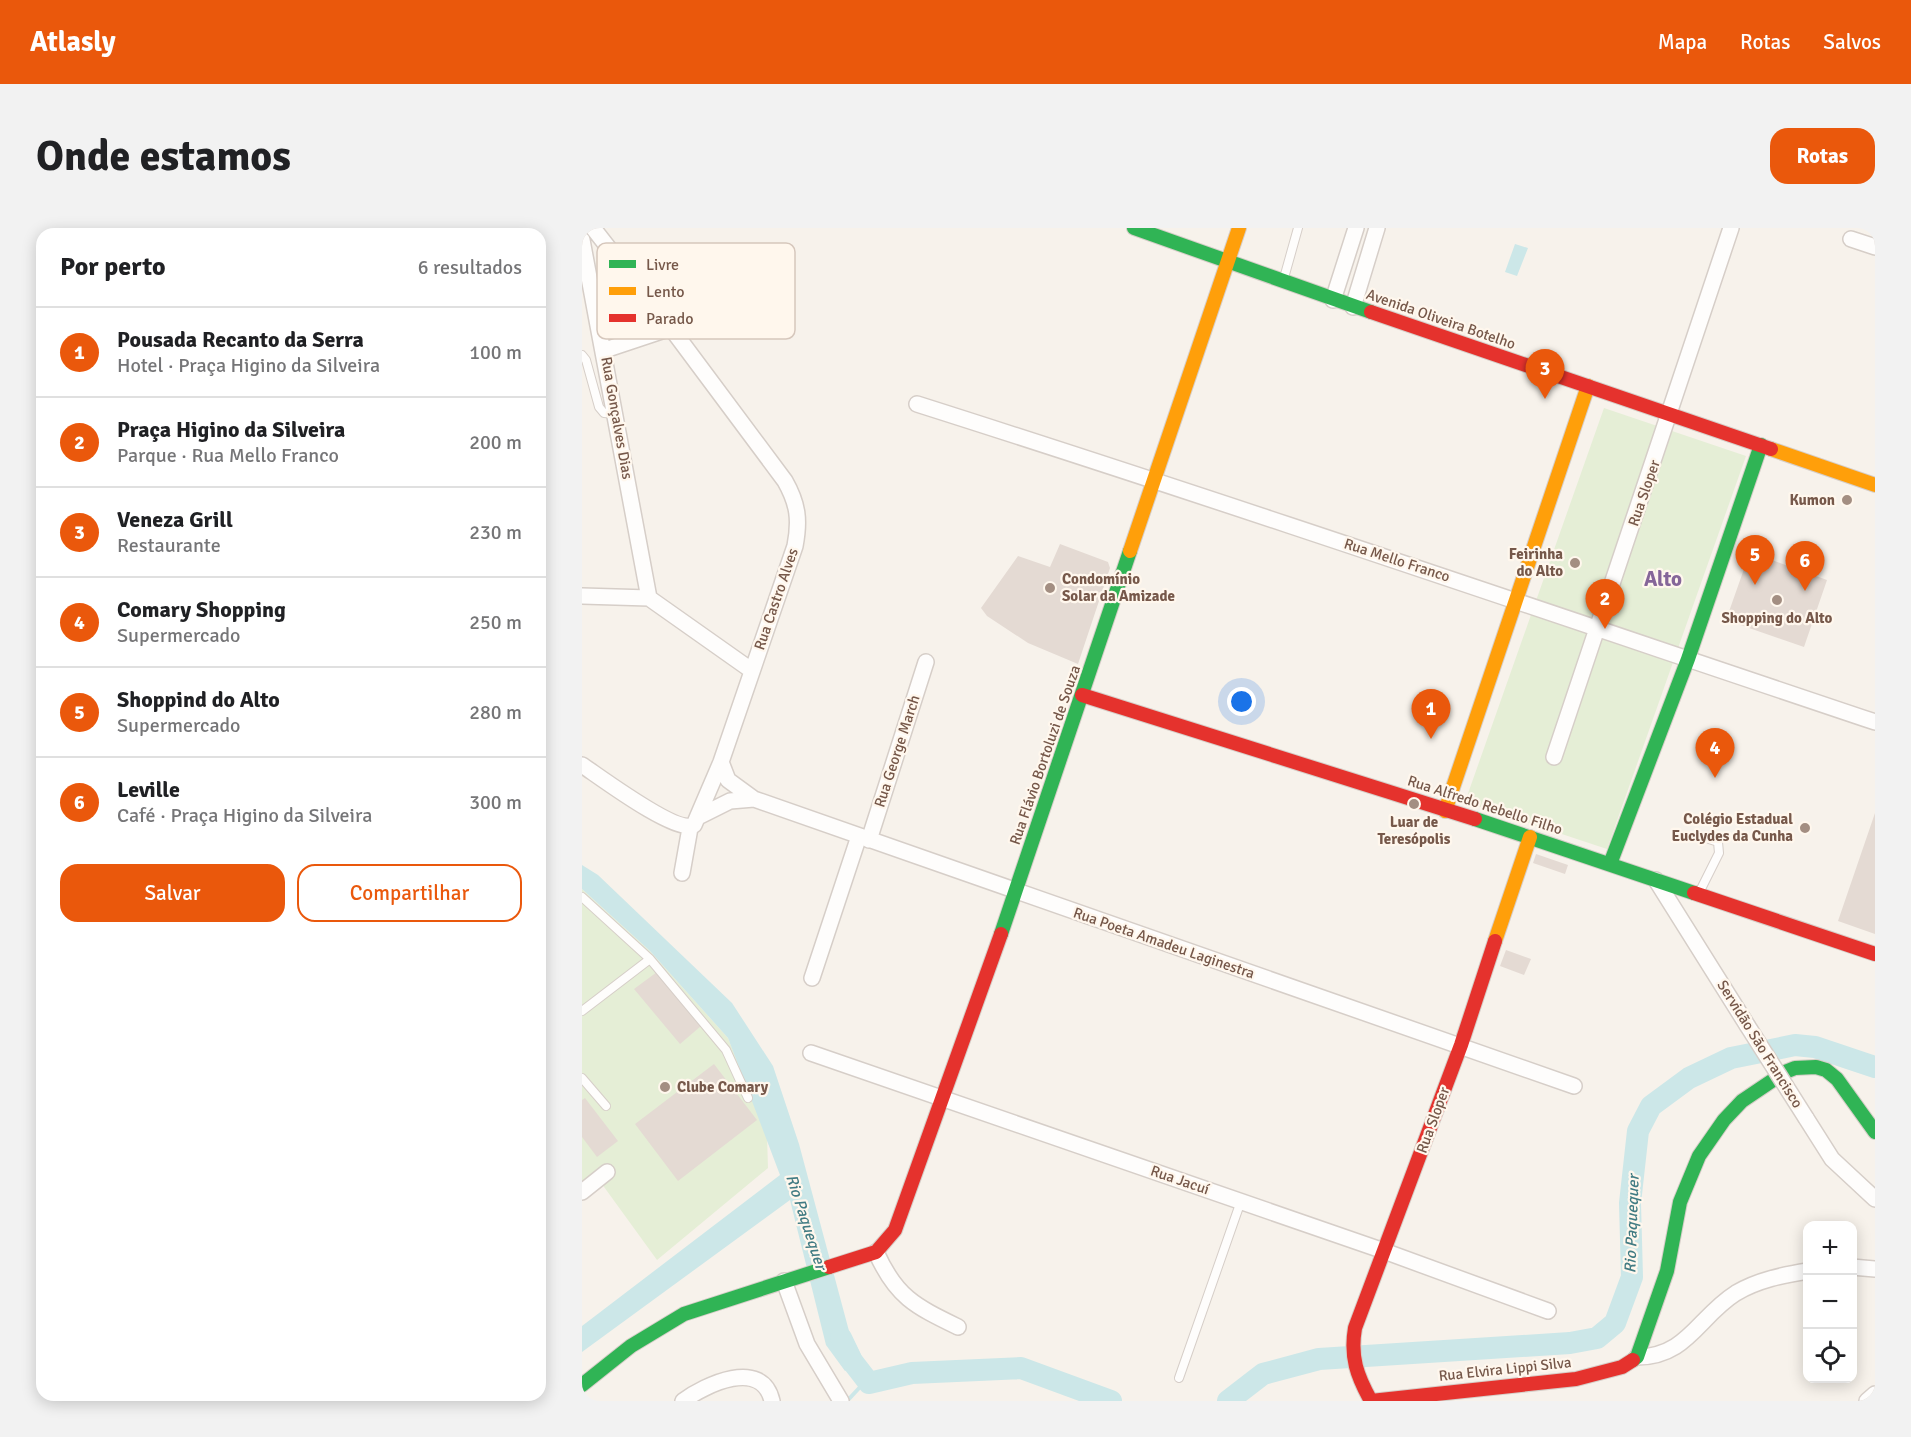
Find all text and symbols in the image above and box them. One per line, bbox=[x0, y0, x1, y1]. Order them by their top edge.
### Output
text: Atlasly bbox=[30, 25, 116, 59]
text: Mapa bbox=[1658, 29, 1707, 55]
text: Rotas bbox=[1740, 29, 1790, 55]
text: Salvos bbox=[1823, 29, 1881, 55]
button: Rotas bbox=[1770, 128, 1875, 184]
text: Onde estamos bbox=[36, 131, 291, 182]
legend bbox=[597, 243, 795, 339]
text: Por perto bbox=[60, 251, 166, 283]
text: 6 resultados bbox=[418, 255, 522, 280]
text: Livre bbox=[646, 255, 679, 275]
text: Lento bbox=[646, 282, 684, 302]
street label: Avenida Oliveira Botelho bbox=[1364, 285, 1518, 353]
text: Parado bbox=[646, 309, 693, 329]
text: Pousada Recanto da Serra bbox=[117, 326, 364, 353]
text: 1 bbox=[74, 340, 85, 365]
text: 100 m bbox=[469, 340, 522, 365]
pin: 3 bbox=[1526, 350, 1564, 399]
text: Hotel · Praça Higino da Silveira bbox=[117, 353, 380, 378]
street label: Rua Gonçalves Dias bbox=[597, 355, 637, 481]
text: Praça Higino da Silveira bbox=[117, 416, 345, 443]
text: 2 bbox=[74, 430, 85, 455]
text: 200 m bbox=[469, 430, 522, 455]
text: Parque · Rua Mello Franco bbox=[117, 443, 339, 468]
street label: Rua Sloper bbox=[1624, 457, 1664, 529]
place label: Kumon bbox=[1790, 491, 1835, 509]
marker: Kumon bbox=[1840, 493, 1854, 507]
text: Veneza Grill bbox=[117, 506, 233, 533]
text: 3 bbox=[74, 520, 85, 545]
text: 230 m bbox=[469, 520, 522, 545]
text: Restaurante bbox=[117, 533, 221, 558]
street label: Rua Mello Franco bbox=[1342, 534, 1452, 586]
pin: 5 bbox=[1736, 536, 1774, 585]
pin: 6 bbox=[1786, 542, 1824, 591]
street label: Rua Castro Alves bbox=[750, 545, 802, 652]
place label: Feirinha do Alto bbox=[1509, 545, 1563, 580]
marker: Feirinha do Alto bbox=[1568, 556, 1582, 570]
district label: Alto bbox=[1644, 566, 1682, 592]
place label: Condomínio Solar da Amizade bbox=[1062, 570, 1175, 605]
pin: 2 bbox=[1586, 580, 1624, 629]
marker: Condomínio Solar da Amizade bbox=[1043, 581, 1057, 595]
marker: Shopping do Alto bbox=[1770, 593, 1784, 607]
text: Comary Shopping bbox=[117, 596, 286, 623]
place label: Shopping do Alto bbox=[1722, 609, 1833, 627]
text: 4 bbox=[74, 610, 85, 635]
text: 250 m bbox=[469, 610, 522, 635]
text: Supermercado bbox=[117, 623, 240, 648]
street label: Rua Flávio Bortoluzi de Souza bbox=[1006, 663, 1084, 847]
text: Shoppind do Alto bbox=[117, 686, 280, 713]
your location bbox=[1227, 687, 1256, 716]
pin: 1 bbox=[1412, 690, 1450, 739]
street label: Rua George March bbox=[870, 693, 924, 809]
text: 5 bbox=[74, 700, 85, 725]
text: 280 m bbox=[469, 700, 522, 725]
text: Supermercado bbox=[117, 713, 240, 738]
pin: 4 bbox=[1696, 728, 1734, 778]
street label: Rua Alfredo Rebello Filho bbox=[1405, 771, 1565, 839]
text: Leville bbox=[117, 776, 180, 803]
text: 6 bbox=[74, 790, 85, 815]
text: 300 m bbox=[469, 790, 522, 815]
marker: Luar de Teresópolis bbox=[1407, 797, 1421, 811]
text: Café · Praça Higino da Silveira bbox=[117, 803, 372, 828]
place label: Colégio Estadual Euclydes da Cunha bbox=[1672, 810, 1793, 845]
place label: Luar de Teresópolis bbox=[1378, 813, 1451, 848]
marker: Colégio Estadual Euclydes da Cunha bbox=[1798, 821, 1812, 835]
button: Salvar bbox=[60, 864, 285, 922]
button: Compartilhar bbox=[297, 864, 522, 922]
street label: Rua Poeta Amadeu Laginestra bbox=[1071, 903, 1257, 983]
street label: Servidão São Francisco bbox=[1713, 977, 1807, 1111]
place label: Clube Comary bbox=[677, 1078, 769, 1096]
marker: Clube Comary bbox=[658, 1080, 672, 1094]
street label: Rua Sloper bbox=[1413, 1084, 1453, 1156]
street label: Rua Jacuí bbox=[1148, 1162, 1212, 1198]
water label: Rio Paquequer bbox=[781, 1172, 831, 1274]
water label: Rio Paquequer bbox=[1620, 1172, 1644, 1274]
map controls bbox=[1803, 1221, 1857, 1383]
button: + bbox=[1803, 1221, 1857, 1275]
button: − bbox=[1803, 1275, 1857, 1329]
button: locate bbox=[1803, 1329, 1857, 1383]
street label: Rua Elvira Lippi Silva bbox=[1438, 1353, 1572, 1385]

